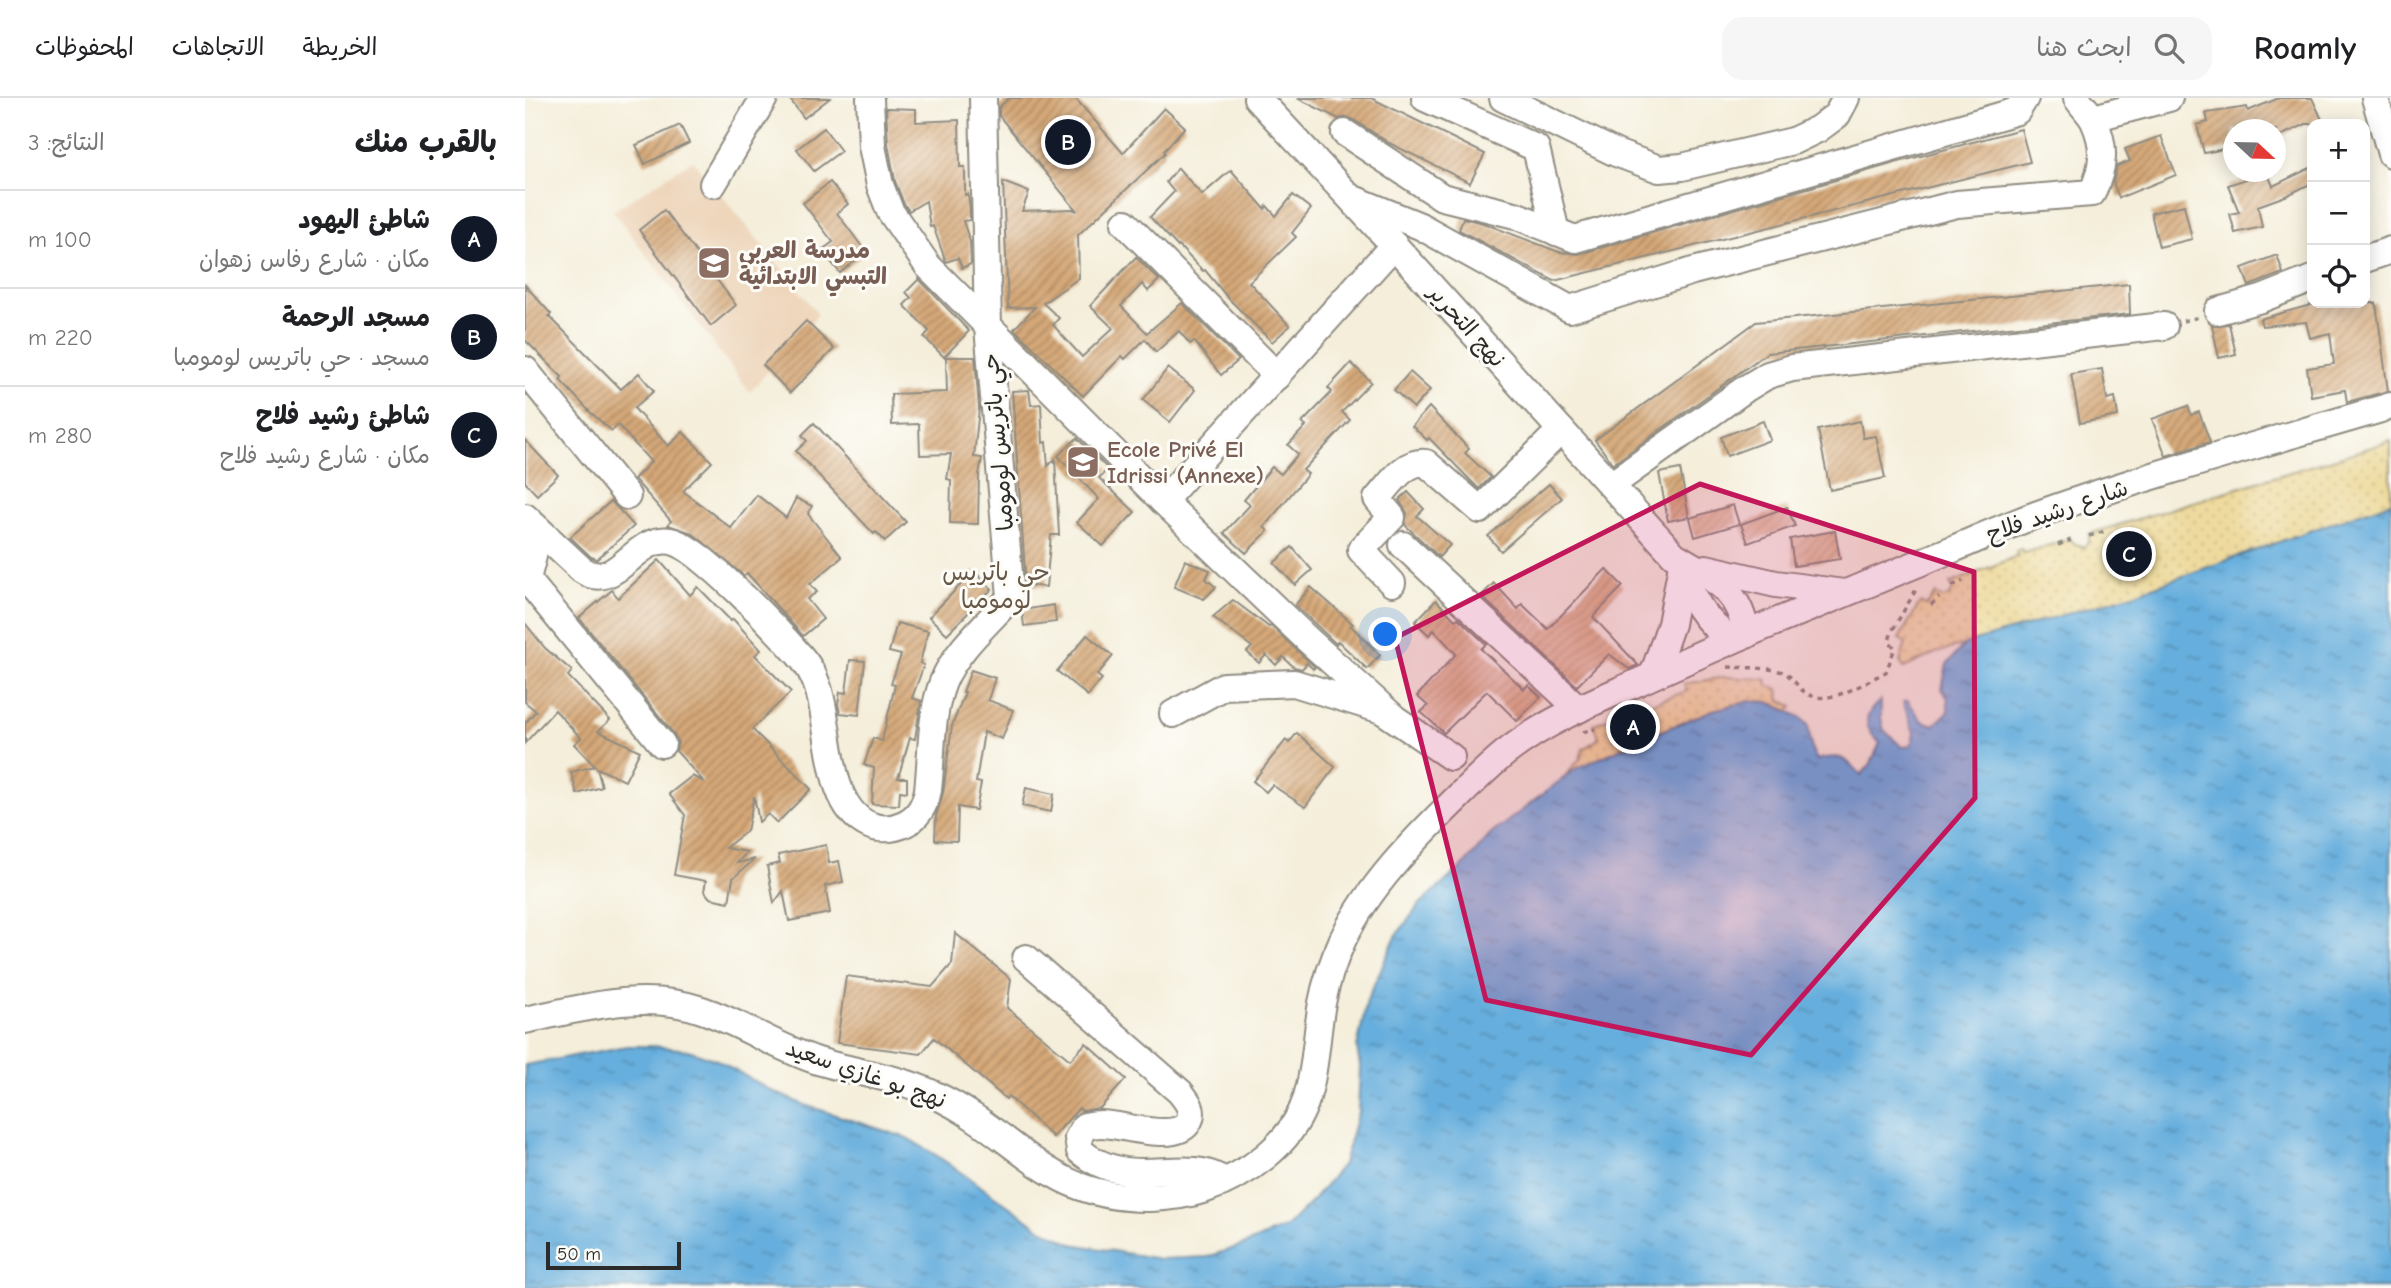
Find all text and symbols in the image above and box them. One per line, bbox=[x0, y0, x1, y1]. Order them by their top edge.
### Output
search box bbox=[1722, 17, 2212, 80]
icon: search bbox=[2150, 29, 2188, 67]
text: Roamly bbox=[2254, 29, 2356, 67]
text: المحفوظات bbox=[35, 33, 134, 61]
text: الاتجاهات bbox=[172, 33, 265, 61]
text: الخريطة bbox=[303, 33, 377, 61]
text: ابحث هنا bbox=[2036, 33, 2132, 63]
pin: B bbox=[1045, 116, 1091, 168]
north arrow bbox=[2223, 119, 2286, 182]
map controls bbox=[2307, 119, 2370, 308]
button: + bbox=[2307, 119, 2370, 182]
text: بالقرب منك bbox=[355, 125, 497, 160]
text: النتائج: 3 bbox=[28, 129, 105, 156]
button: − bbox=[2307, 182, 2370, 245]
text: شاطئ اليهود bbox=[298, 205, 430, 235]
text: 100 m bbox=[28, 226, 92, 253]
text: A bbox=[468, 226, 480, 253]
place label: مدرسة العربي التبسي الابتدائية bbox=[739, 237, 887, 297]
school or university icon: مدرسة العربي التبسي الابتدائية bbox=[695, 244, 733, 282]
button: locate bbox=[2307, 245, 2370, 308]
text: مكان · شارع رفاس زهوان bbox=[199, 246, 430, 273]
street label: نهج التحرير bbox=[1420, 278, 1511, 374]
text: مسجد الرحمة bbox=[282, 303, 430, 333]
text: 220 m bbox=[28, 324, 93, 351]
text: B bbox=[467, 324, 481, 351]
text: مسجد · حي باتريس لومومبا bbox=[173, 344, 430, 371]
street label: حي باتريس لومومبا bbox=[977, 351, 1026, 532]
text: شاطئ رشيد فلاح bbox=[255, 401, 430, 431]
text: 280 m bbox=[28, 422, 93, 449]
text: C bbox=[467, 422, 481, 449]
place label: Ecole Privé El Idrissi (Annexe) bbox=[1107, 436, 1264, 489]
text: مكان · شارع رشيد فلاح bbox=[220, 442, 430, 469]
school or university icon: Ecole Privé El Idrissi (Annexe) bbox=[1064, 443, 1102, 481]
street label: شارع رشيد فلاح bbox=[1983, 474, 2132, 550]
pin: C bbox=[2106, 528, 2152, 580]
district label: حي باتريس لومومبا bbox=[942, 558, 1050, 616]
your location bbox=[1368, 617, 1402, 651]
pin: A bbox=[1610, 701, 1656, 753]
street label: نهج بو غازي سعيد bbox=[781, 1034, 950, 1117]
scale bar bbox=[546, 1239, 681, 1271]
text: 50 m bbox=[557, 1243, 601, 1265]

